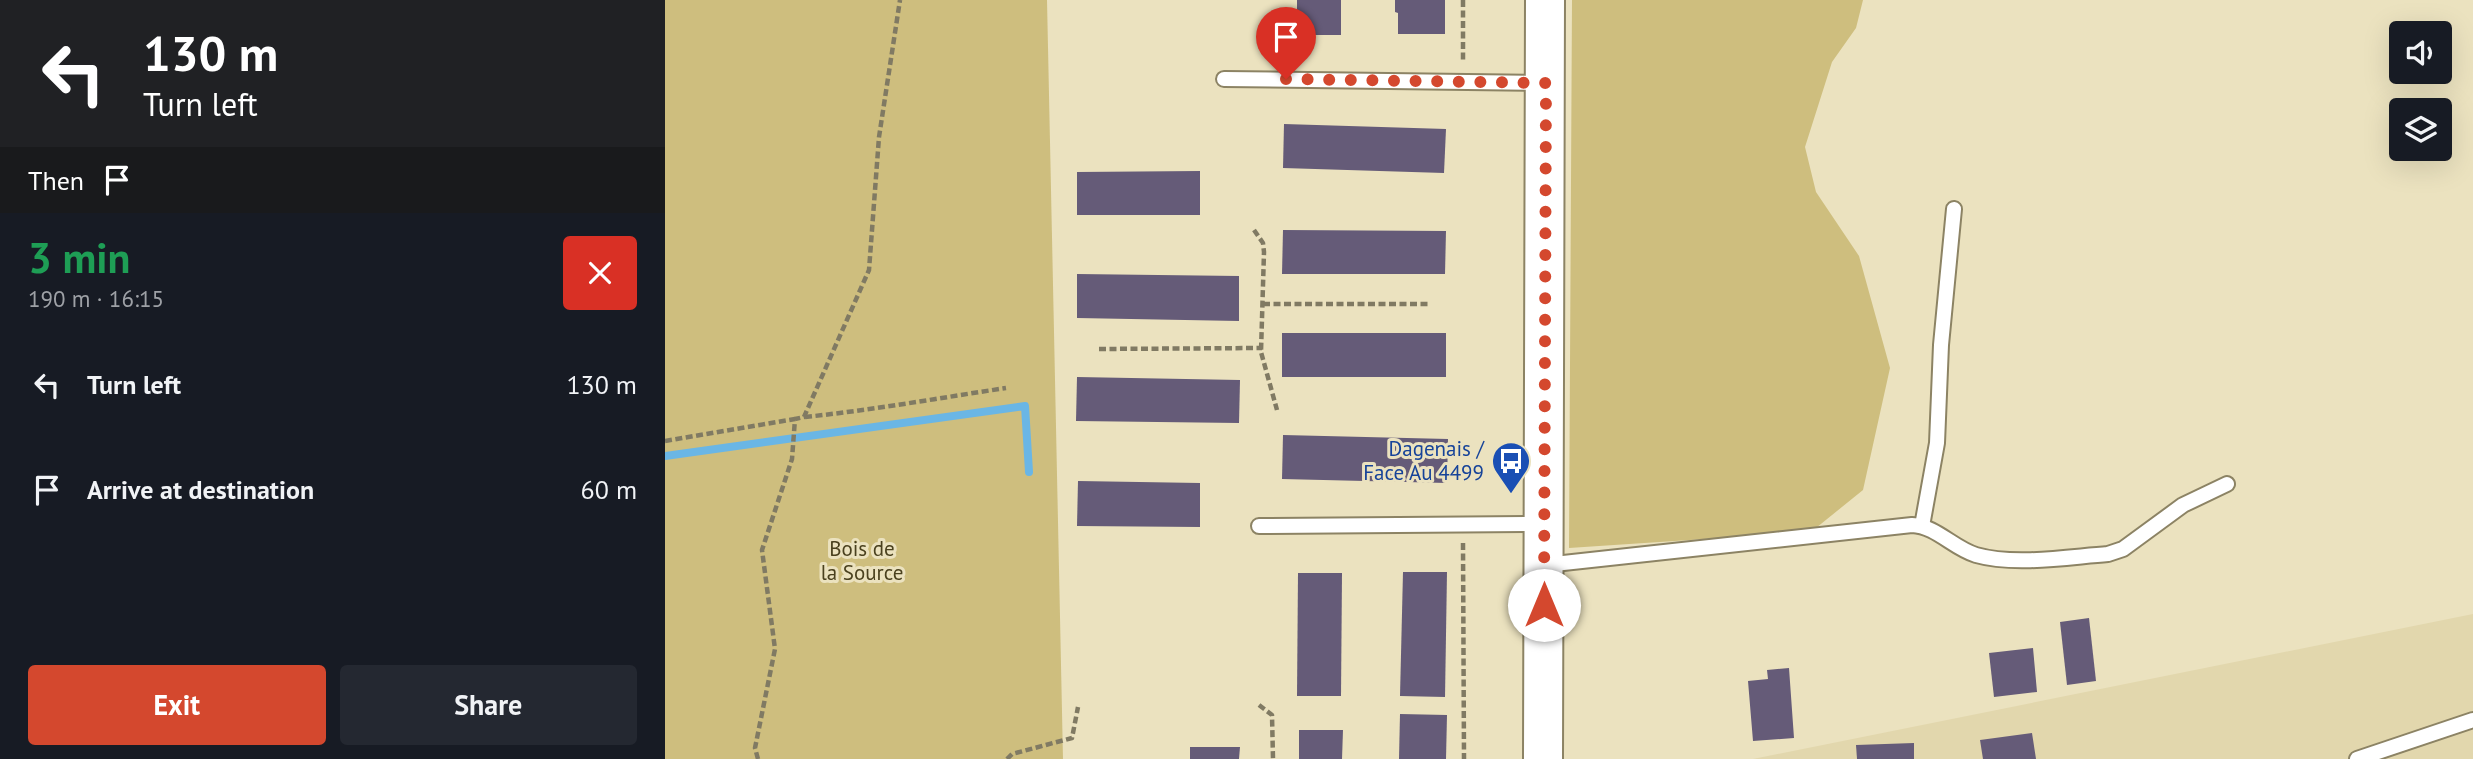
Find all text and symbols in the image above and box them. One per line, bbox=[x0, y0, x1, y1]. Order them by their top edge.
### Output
pin bbox=[1256, 7, 1316, 79]
icon: arrive bbox=[1267, 18, 1305, 56]
text: 130 m bbox=[143, 21, 278, 85]
map controls bbox=[2389, 21, 2452, 161]
button: sound bbox=[2389, 21, 2452, 84]
icon: left bbox=[28, 28, 119, 119]
text: Turn left bbox=[143, 83, 258, 125]
button: layers bbox=[2389, 98, 2452, 161]
icon: arrive bbox=[98, 161, 136, 199]
text: Then bbox=[28, 164, 84, 197]
text: 3 min bbox=[28, 230, 130, 285]
button: close bbox=[563, 236, 637, 310]
text: 190 m · 16:15 bbox=[28, 284, 164, 313]
icon: left bbox=[28, 366, 66, 404]
text: Turn left bbox=[87, 368, 181, 401]
text: 130 m bbox=[566, 368, 637, 401]
place label: Dagenais / Face Au 4499 bbox=[1363, 435, 1486, 486]
bus stop icon: Dagenais / Face Au 4499 bbox=[1490, 440, 1532, 495]
icon: arrive bbox=[28, 471, 66, 509]
text: Arrive at destination bbox=[87, 473, 314, 506]
text: 60 m bbox=[581, 473, 637, 506]
park label: Bois de la Source bbox=[821, 535, 903, 586]
position arrow bbox=[1507, 568, 1581, 642]
button: Exit bbox=[28, 665, 326, 745]
button: Share bbox=[340, 665, 637, 745]

